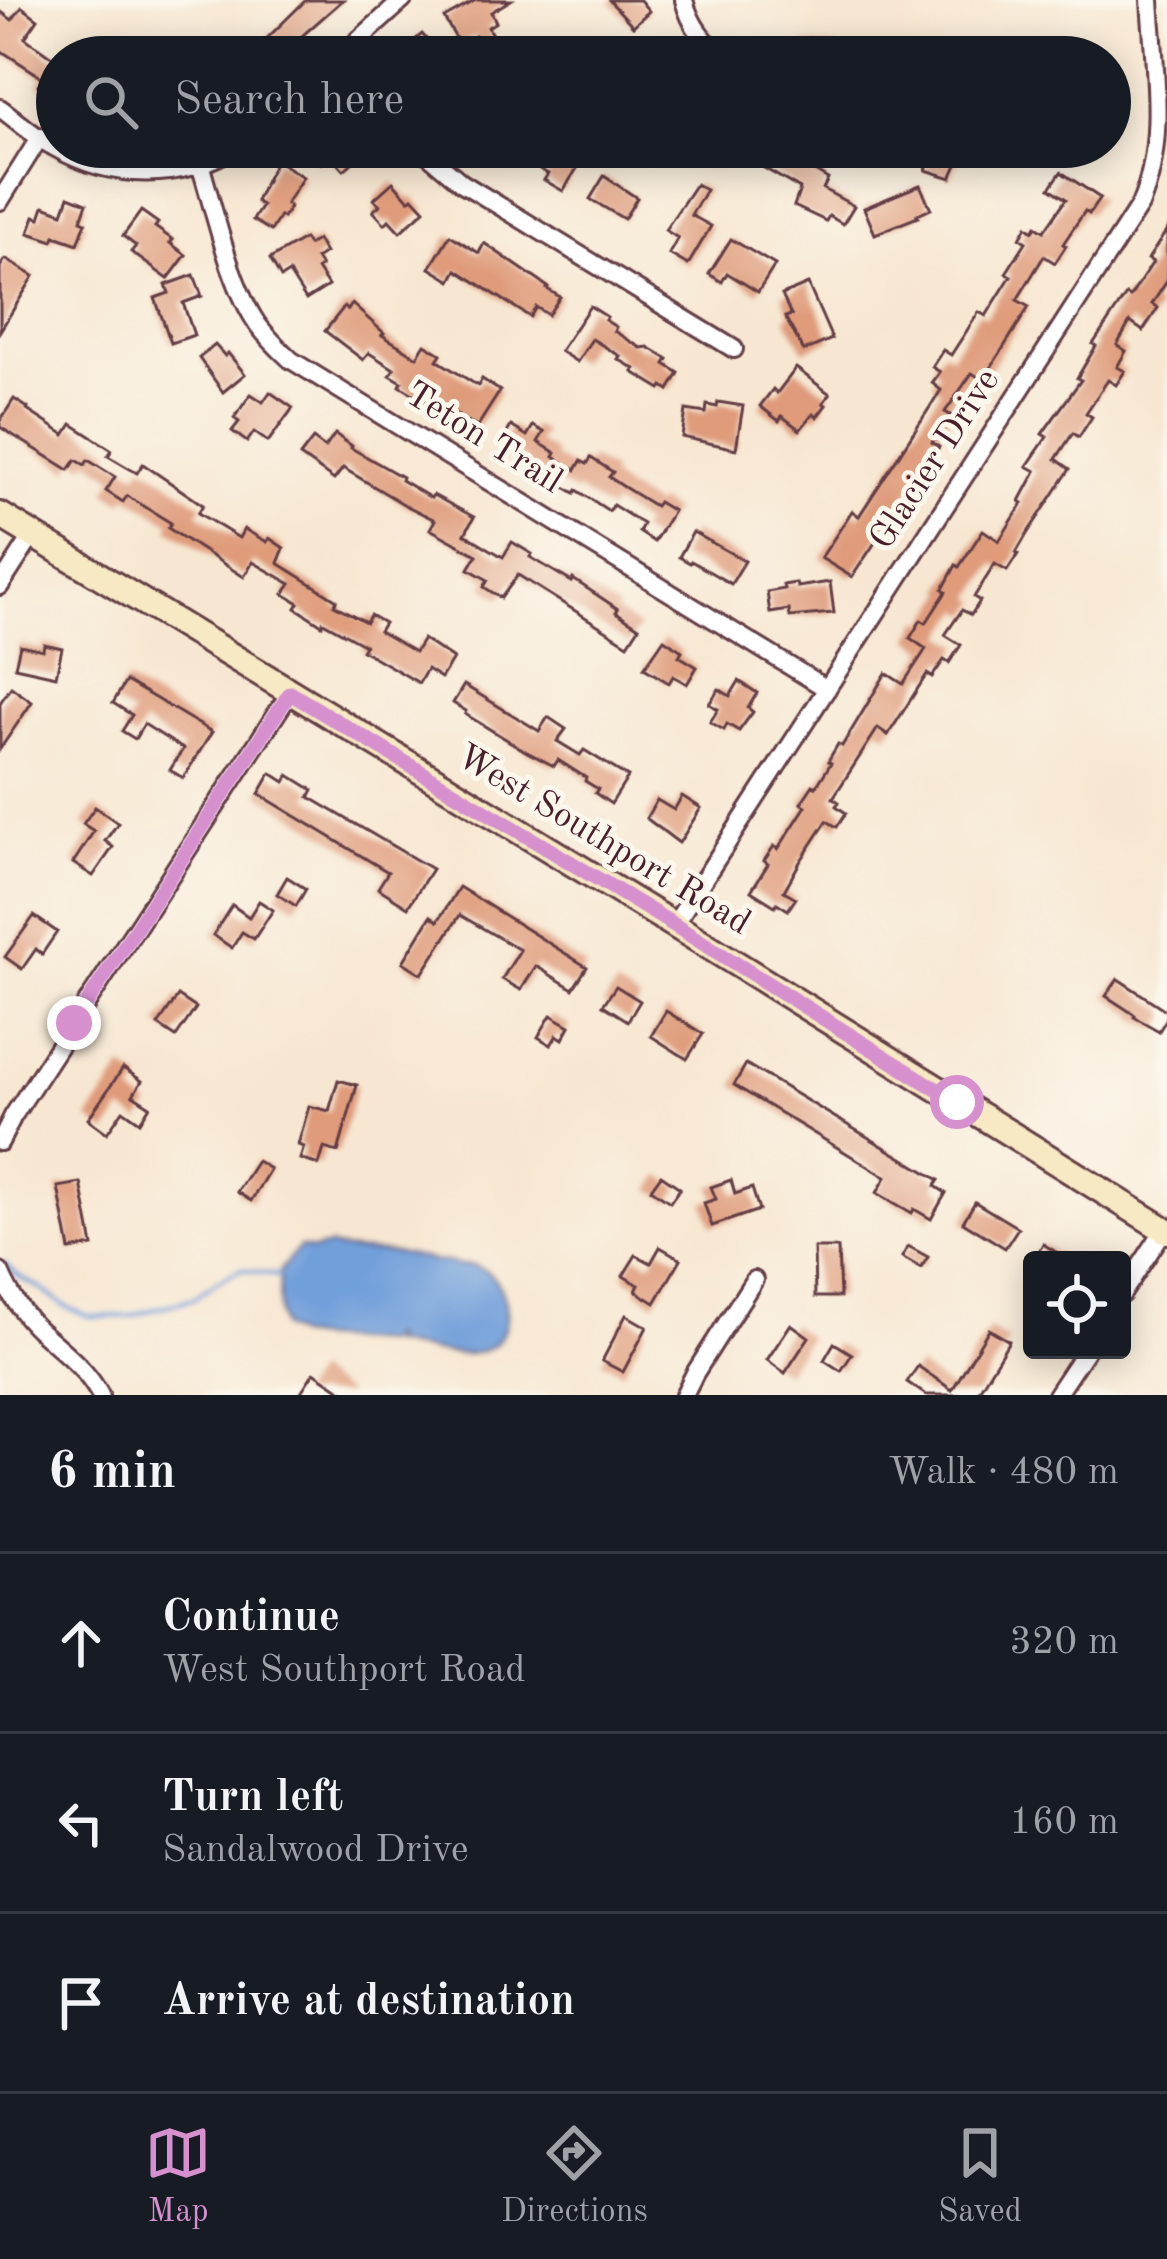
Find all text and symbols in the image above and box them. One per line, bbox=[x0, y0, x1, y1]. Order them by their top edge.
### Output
search box bbox=[36, 36, 1131, 168]
icon: search bbox=[78, 69, 144, 135]
text: Search here bbox=[174, 79, 404, 124]
street label: Glacier Drive bbox=[865, 364, 1007, 556]
street label: Teton Trail bbox=[398, 377, 568, 501]
street label: West Southport Road bbox=[450, 739, 756, 943]
route end bbox=[47, 996, 101, 1050]
route start bbox=[930, 1075, 984, 1129]
map controls bbox=[1023, 1251, 1131, 1359]
button: locate bbox=[1023, 1251, 1131, 1359]
text: 6 min bbox=[48, 1448, 176, 1499]
text: Walk · 480 m bbox=[888, 1453, 1119, 1492]
text: Continue bbox=[162, 1596, 340, 1641]
icon: ahead bbox=[48, 1610, 114, 1676]
text: 320 m bbox=[1009, 1623, 1119, 1662]
text: West Southport Road bbox=[162, 1651, 526, 1690]
text: Turn left bbox=[162, 1776, 343, 1821]
icon: left bbox=[48, 1790, 114, 1856]
text: 160 m bbox=[1009, 1803, 1119, 1842]
text: Sandalwood Drive bbox=[162, 1831, 469, 1870]
icon: arrive bbox=[48, 1970, 114, 2036]
text: Arrive at destination bbox=[162, 1980, 575, 2025]
tab: Map bbox=[145, 2120, 211, 2233]
tab: Directions bbox=[501, 2120, 648, 2233]
tab: Saved bbox=[938, 2120, 1022, 2233]

